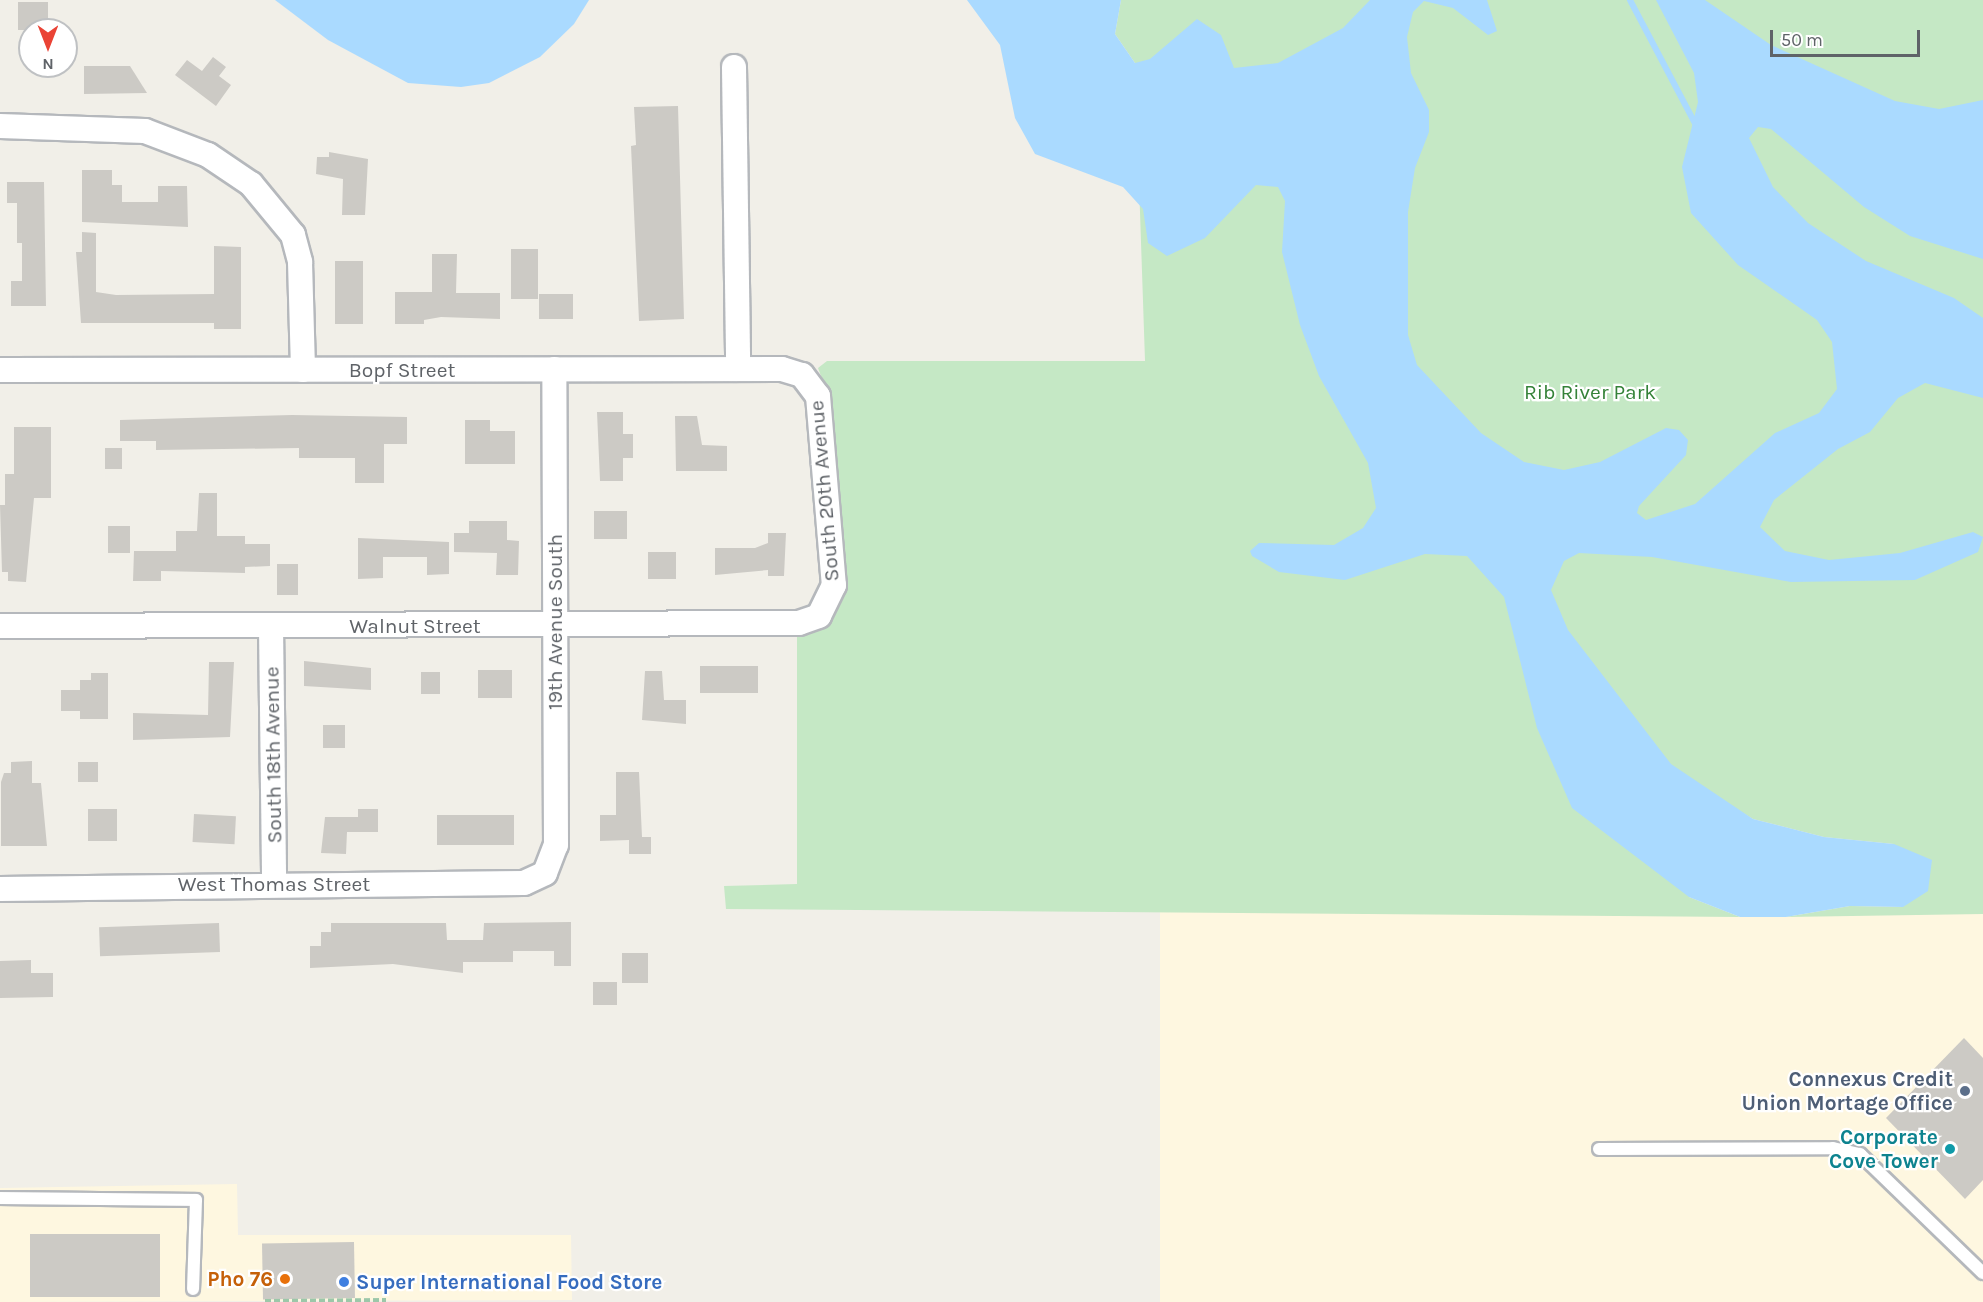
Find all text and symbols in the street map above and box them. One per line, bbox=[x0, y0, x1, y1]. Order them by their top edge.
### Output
north arrow bbox=[18, 18, 78, 78]
scale bar bbox=[1773, 18, 1923, 56]
text: 50 m bbox=[1781, 29, 1823, 51]
text: N bbox=[42, 55, 54, 74]
street label: Bopf Street bbox=[349, 357, 455, 383]
park label: Rib River Park bbox=[1524, 379, 1656, 405]
street label: South 20th Avenue bbox=[804, 399, 844, 583]
street label: 19th Avenue South bbox=[542, 534, 568, 710]
street label: Walnut Street bbox=[349, 613, 481, 639]
street label: South 18th Avenue bbox=[259, 666, 287, 844]
street label: West Thomas Street bbox=[178, 871, 370, 897]
place label: Connexus Credit Union Mortage Office bbox=[1742, 1066, 1953, 1116]
marker: Connexus Credit Union Mortage Office bbox=[1958, 1084, 1972, 1098]
place label: Corporate Cove Tower bbox=[1829, 1124, 1938, 1174]
marker: Corporate Cove Tower bbox=[1943, 1142, 1957, 1156]
place label: Pho 76 bbox=[207, 1266, 273, 1292]
place label: Super International Food Store bbox=[356, 1269, 662, 1295]
marker: Pho 76 bbox=[278, 1272, 292, 1286]
marker: Super International Food Store bbox=[337, 1275, 351, 1289]

